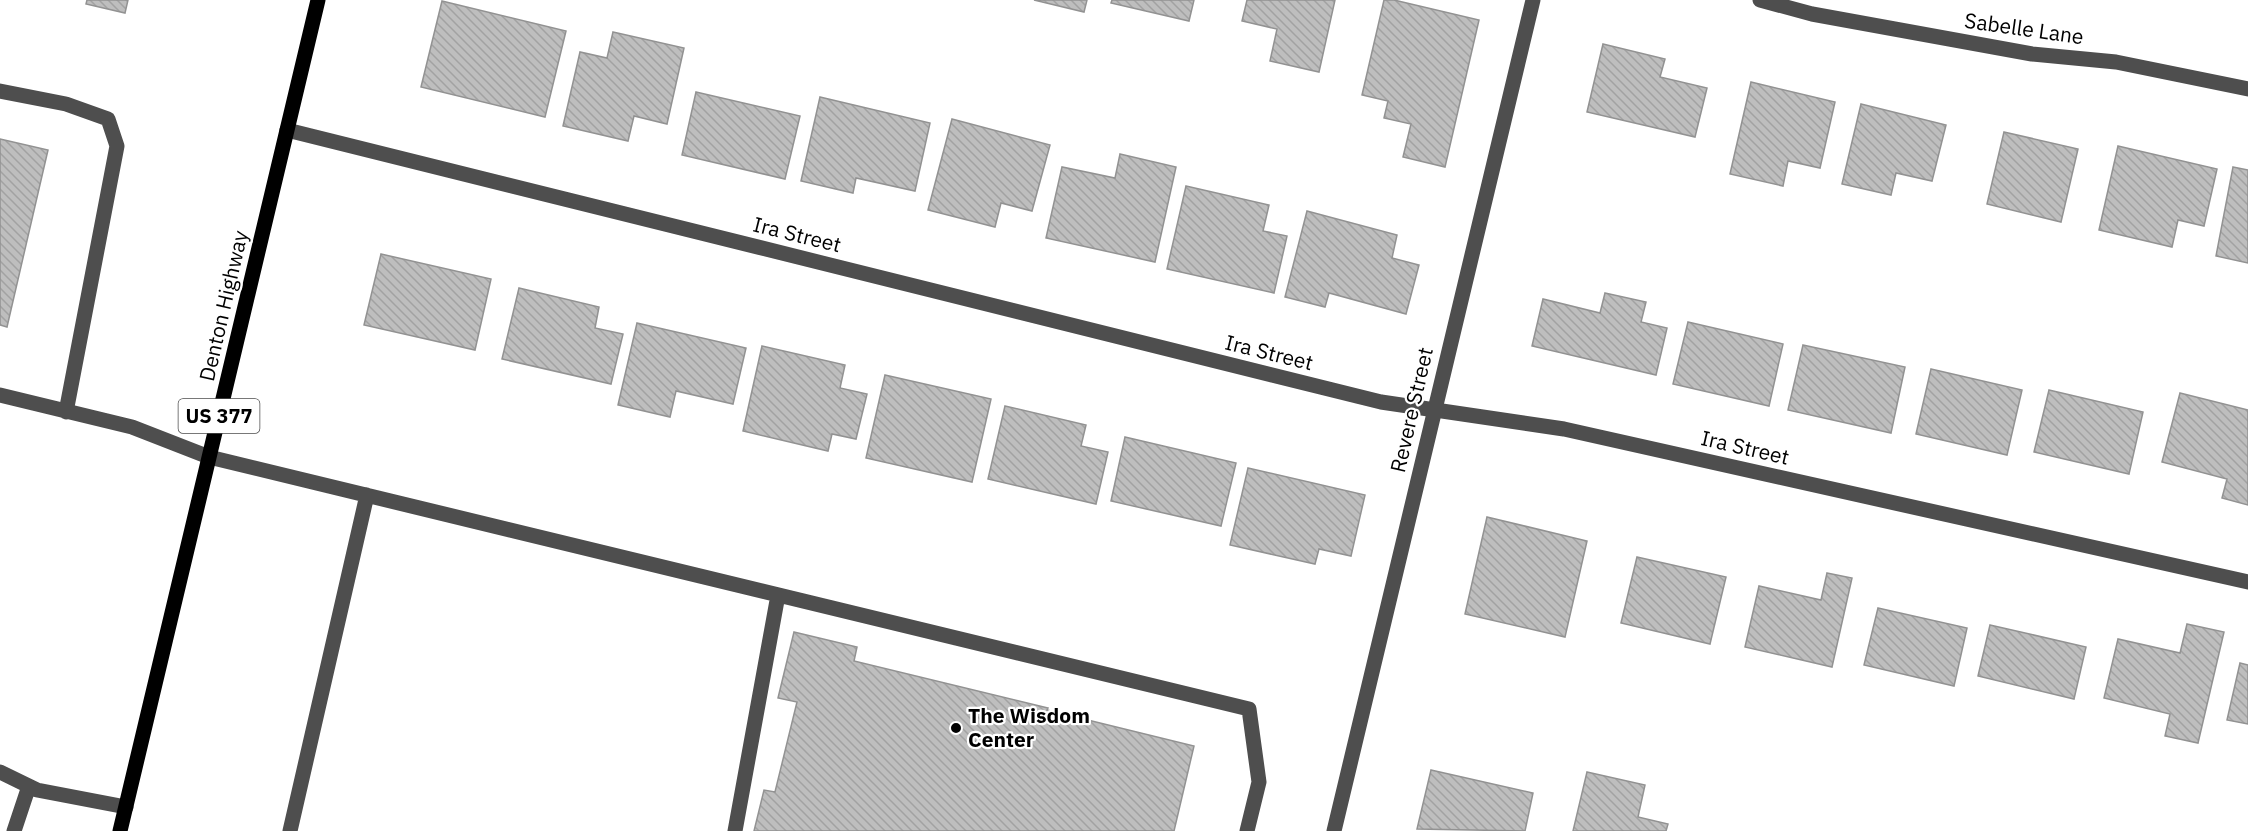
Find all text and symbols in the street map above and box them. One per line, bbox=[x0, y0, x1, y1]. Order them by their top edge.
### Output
street label: Sabelle Lane bbox=[1963, 6, 2086, 50]
street label: Ira Street bbox=[750, 210, 844, 258]
street label: Denton Highway bbox=[192, 227, 254, 384]
street label: Ira Street bbox=[1222, 328, 1316, 376]
street label: Revere Street bbox=[1383, 344, 1439, 475]
road number: US 377 bbox=[178, 399, 260, 433]
street label: Ira Street bbox=[1698, 423, 1792, 471]
place label: The Wisdom Center bbox=[968, 701, 1090, 753]
marker: The Wisdom Center bbox=[949, 721, 963, 735]

